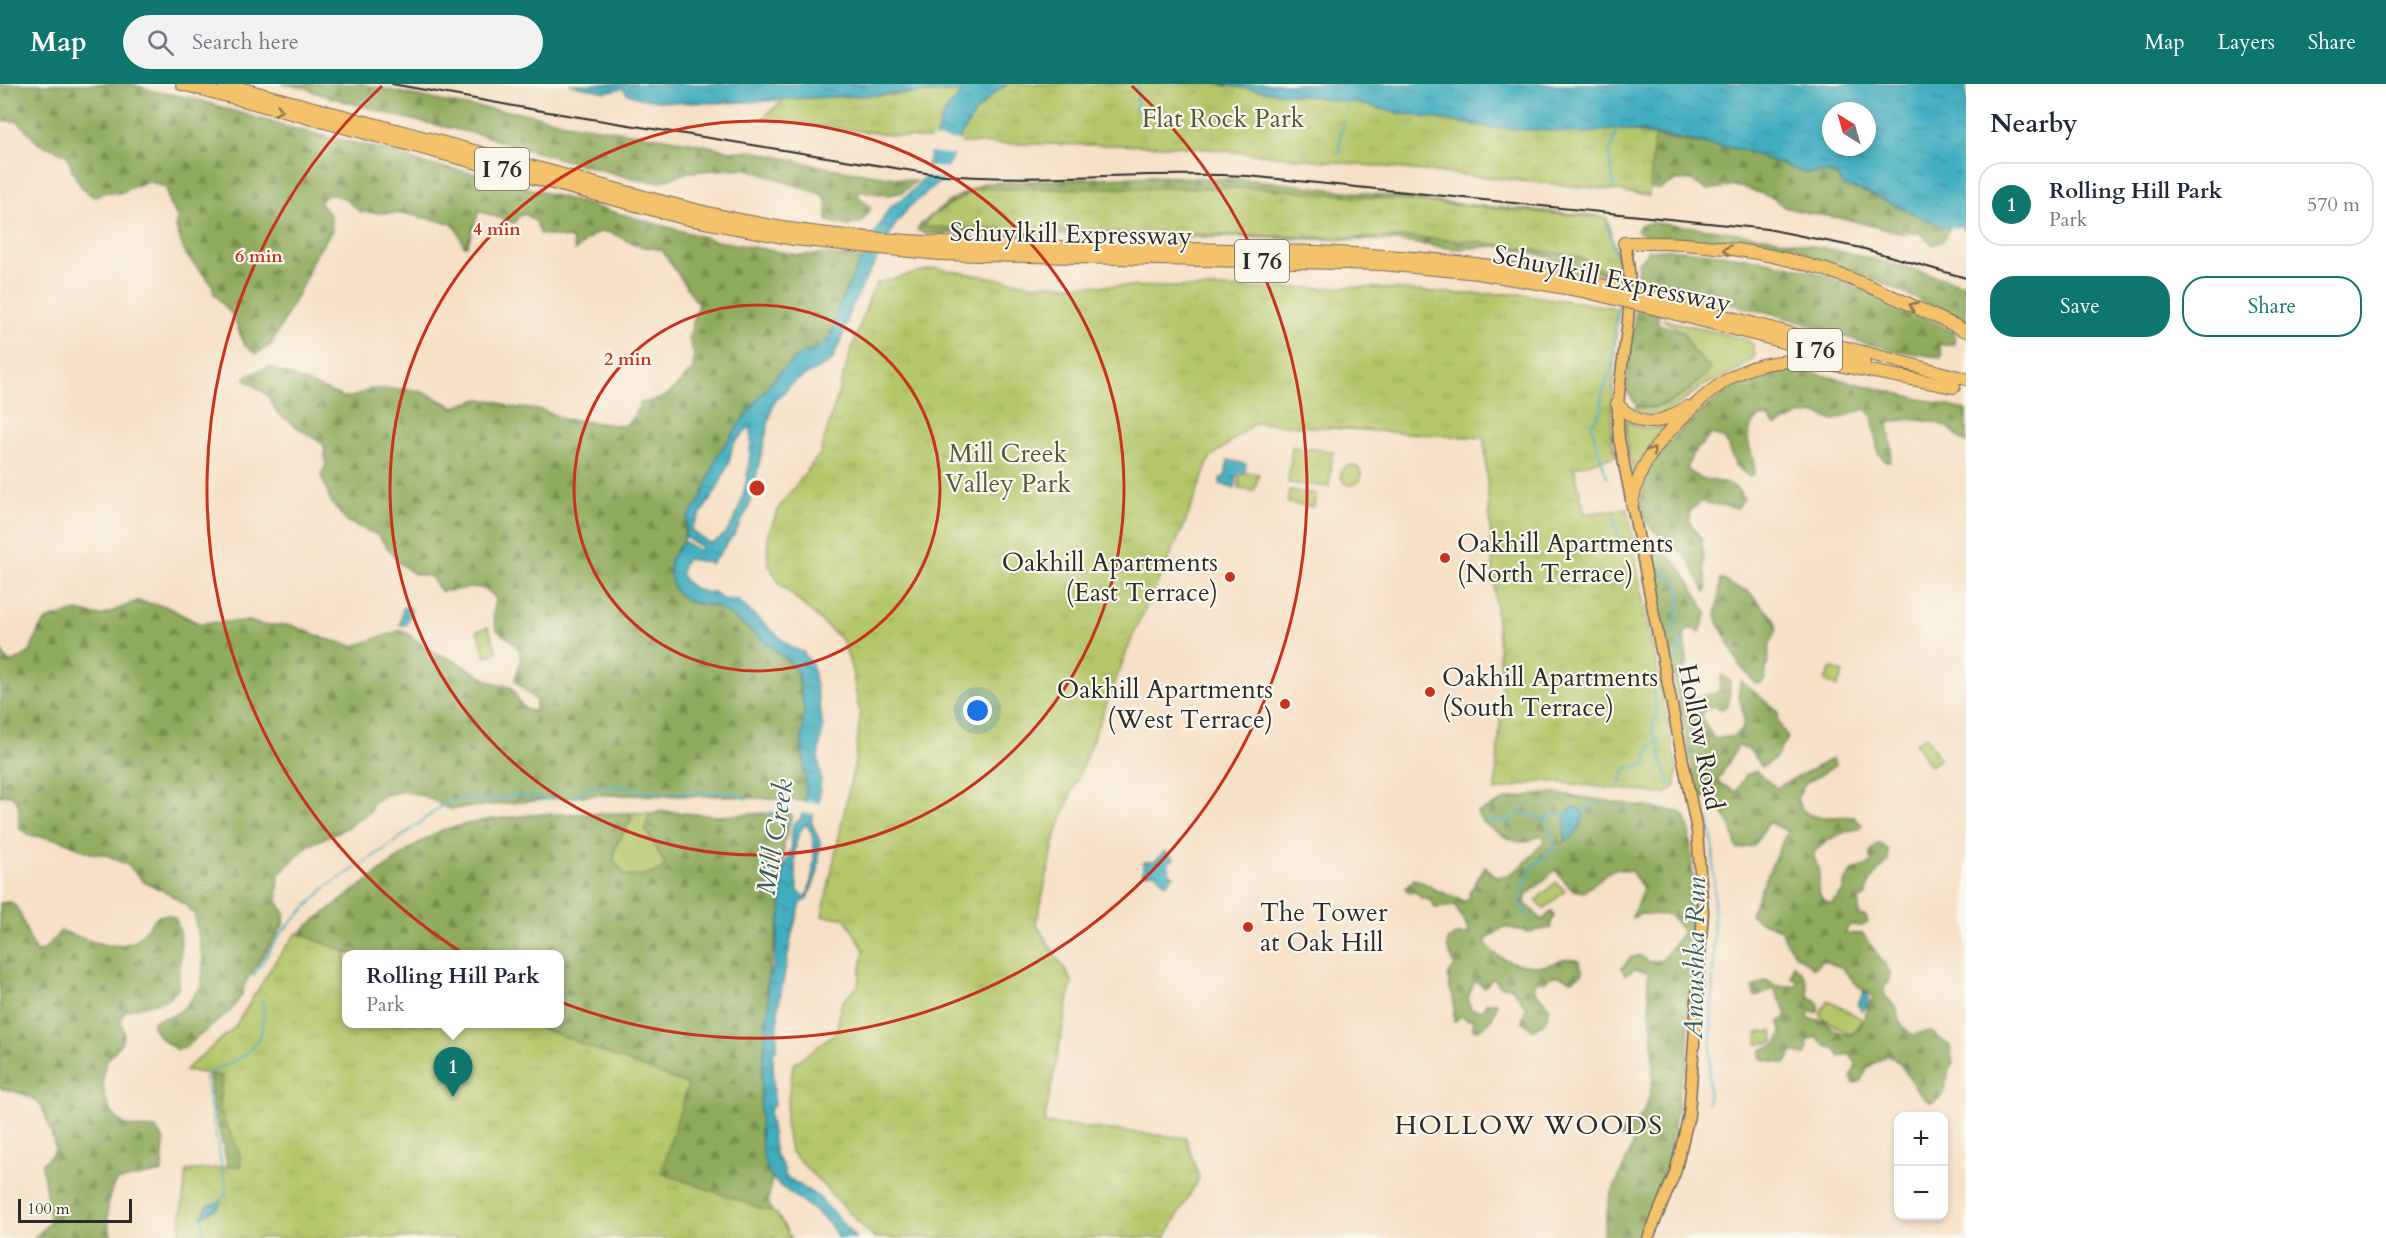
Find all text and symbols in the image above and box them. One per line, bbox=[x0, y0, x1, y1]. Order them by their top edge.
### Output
search box bbox=[123, 15, 543, 69]
text: Map bbox=[30, 23, 87, 61]
icon: search bbox=[144, 26, 177, 59]
text: Search here bbox=[192, 27, 299, 57]
text: Map bbox=[2145, 28, 2185, 57]
text: Layers bbox=[2218, 28, 2275, 57]
text: Share bbox=[2308, 28, 2356, 57]
park label: Flat Rock Park bbox=[1142, 101, 1304, 136]
one-way arrow bbox=[274, 102, 284, 115]
north arrow bbox=[1822, 102, 1876, 156]
text: Nearby bbox=[1990, 106, 2078, 141]
road number: I 76 bbox=[475, 148, 529, 190]
text: Rolling Hill Park bbox=[2049, 176, 2223, 206]
text: 1 bbox=[2006, 191, 2017, 218]
text: 570 m bbox=[2307, 191, 2360, 218]
text: Park bbox=[2049, 206, 2087, 233]
street label: Schuylkill Expressway bbox=[949, 214, 1193, 254]
text: 4 min bbox=[473, 217, 521, 242]
street label: Schuylkill Expressway bbox=[1490, 237, 1734, 321]
road number: I 76 bbox=[1235, 240, 1289, 282]
text: 6 min bbox=[235, 244, 283, 269]
one-way arrow bbox=[1723, 244, 1732, 256]
button: Save bbox=[1990, 276, 2170, 337]
button: Share bbox=[2182, 276, 2362, 337]
one-way arrow bbox=[1908, 301, 1919, 313]
road number: I 76 bbox=[1788, 329, 1842, 371]
text: 2 min bbox=[604, 347, 652, 372]
park label: Mill Creek Valley Park bbox=[945, 436, 1071, 501]
one-way arrow bbox=[1645, 446, 1656, 457]
centre of rings bbox=[747, 478, 767, 498]
place label: Oakhill Apartments (North Terrace) bbox=[1457, 526, 1673, 591]
place label: Oakhill Apartments (East Terrace) bbox=[1002, 545, 1218, 610]
marker: Oakhill Apartments (North Terrace) bbox=[1438, 551, 1452, 565]
marker: Oakhill Apartments (East Terrace) bbox=[1223, 570, 1237, 584]
place label: Oakhill Apartments (South Terrace) bbox=[1442, 660, 1658, 725]
street label: Hollow Road bbox=[1670, 661, 1732, 813]
place label: Oakhill Apartments (West Terrace) bbox=[1057, 672, 1273, 737]
marker: Oakhill Apartments (South Terrace) bbox=[1423, 685, 1437, 699]
your location bbox=[963, 696, 992, 725]
marker: Oakhill Apartments (West Terrace) bbox=[1278, 697, 1292, 711]
water label: Mill Creek bbox=[748, 776, 803, 898]
water label: Anoushka Run bbox=[1675, 877, 1715, 1040]
place label: The Tower at Oak Hill bbox=[1260, 895, 1388, 960]
marker: The Tower at Oak Hill bbox=[1241, 920, 1255, 934]
popup bbox=[342, 950, 564, 1028]
text: Rolling Hill Park bbox=[366, 961, 540, 991]
text: Park bbox=[366, 991, 405, 1018]
pin: 1 bbox=[434, 1048, 472, 1097]
district label: HOLLOW WOODS bbox=[1395, 1107, 1663, 1144]
map controls bbox=[1894, 1112, 1948, 1220]
button: + bbox=[1894, 1112, 1948, 1166]
button: − bbox=[1894, 1166, 1948, 1220]
scale bar bbox=[18, 1196, 132, 1224]
text: 100 m bbox=[27, 1198, 69, 1220]

